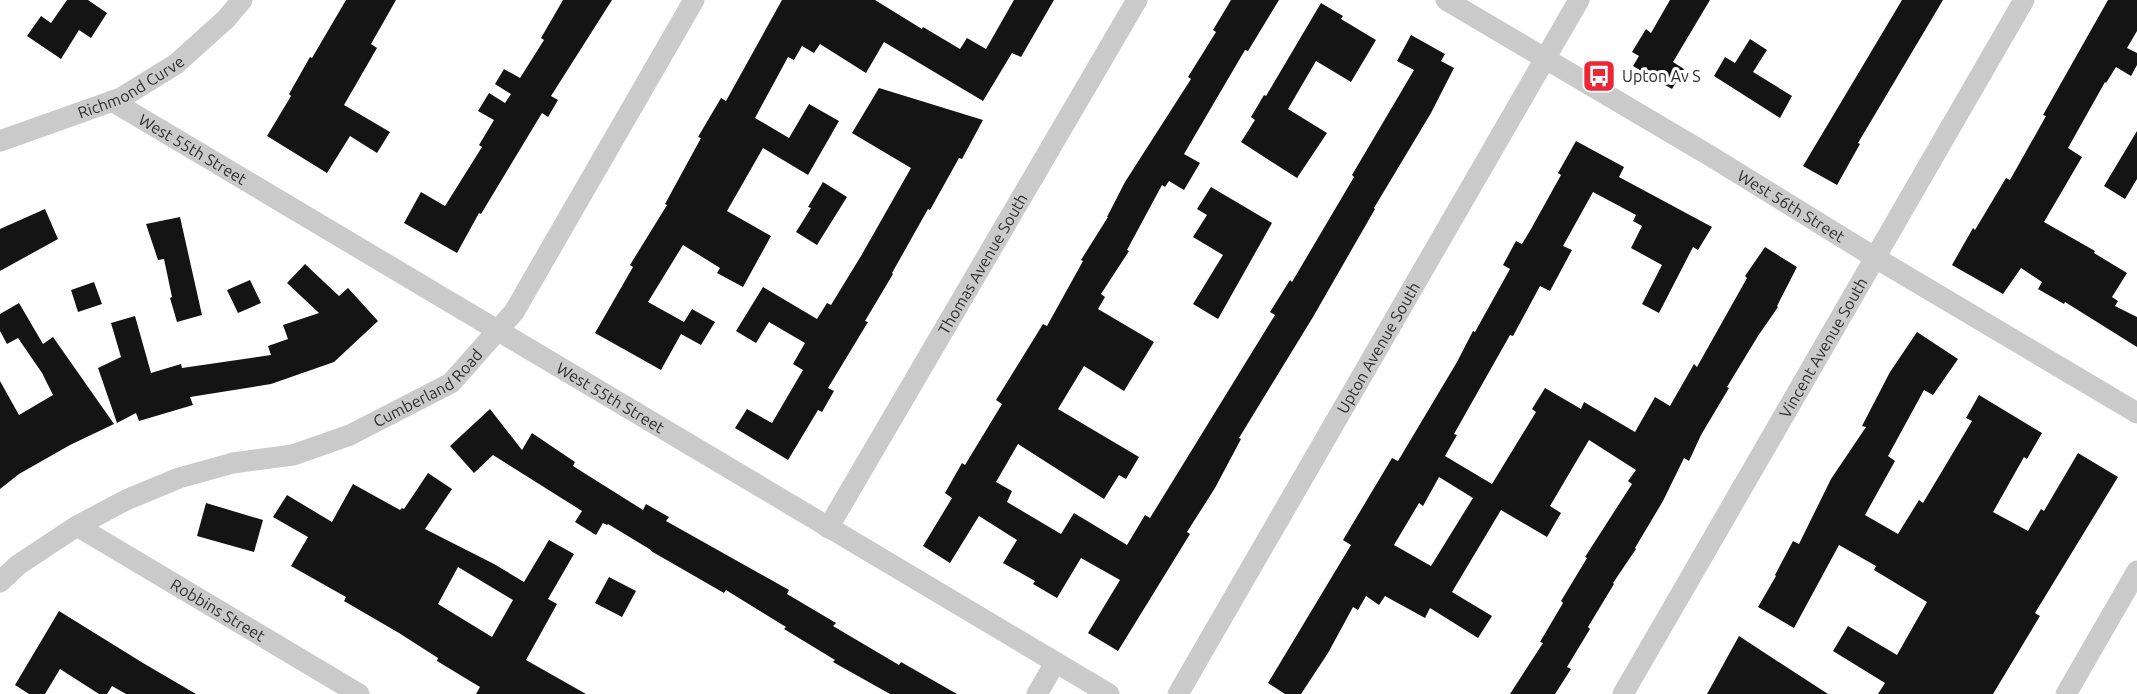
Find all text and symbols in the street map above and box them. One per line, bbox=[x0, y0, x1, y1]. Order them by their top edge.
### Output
street label: Richmond Curve bbox=[75, 52, 188, 122]
bus stop icon: Upton Av S bbox=[1581, 58, 1617, 94]
place label: Upton Av S bbox=[1622, 67, 1701, 85]
street label: West 55th Street bbox=[136, 110, 251, 188]
street label: West 56th Street bbox=[1735, 166, 1849, 246]
street label: Thomas Avenue South bbox=[934, 190, 1031, 338]
street label: Vincent Avenue South bbox=[1776, 274, 1871, 421]
street label: Upton Avenue South bbox=[1333, 279, 1423, 417]
street label: Cumberland Road bbox=[370, 345, 486, 430]
street label: West 55th Street bbox=[553, 359, 668, 437]
street label: Robbins Street bbox=[168, 575, 269, 645]

